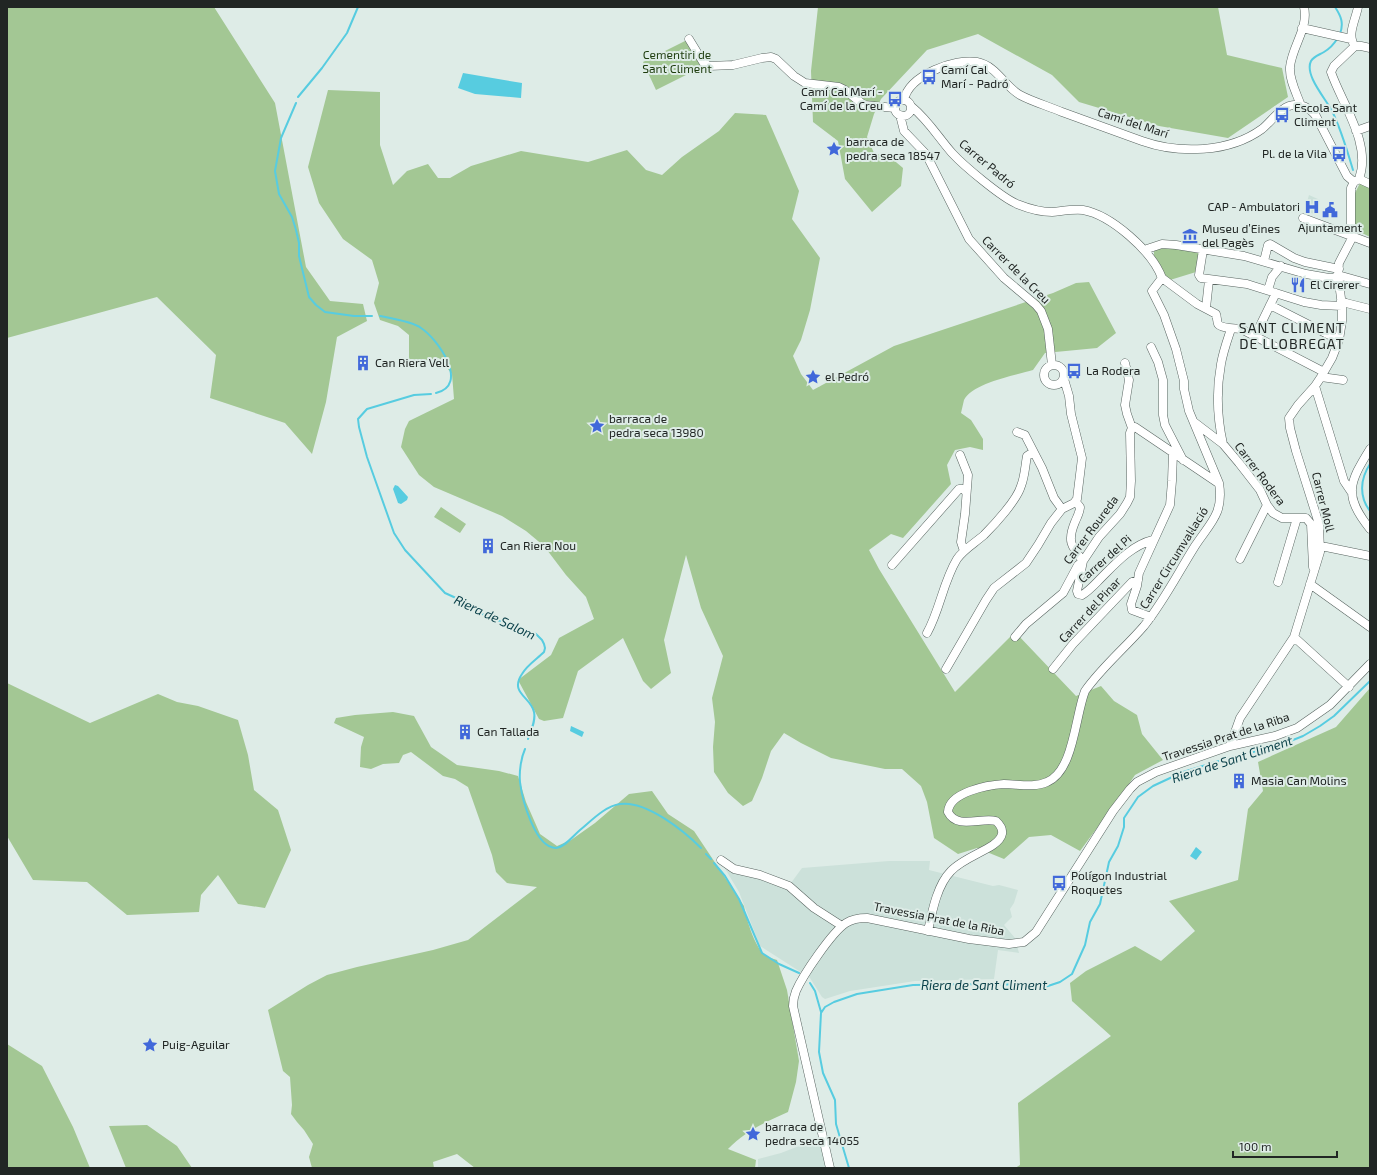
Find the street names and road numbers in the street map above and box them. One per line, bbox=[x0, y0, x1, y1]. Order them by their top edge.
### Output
street label: Camí del Marí bbox=[1096, 104, 1172, 140]
street label: Carrer Padró bbox=[957, 136, 1019, 191]
street label: Carrer de la Creu bbox=[980, 232, 1054, 306]
street label: Carrer Rodera bbox=[1232, 439, 1289, 508]
street label: Carrer Moll bbox=[1310, 470, 1338, 533]
street label: Carrer Roureda bbox=[1060, 492, 1121, 566]
street label: Carrer Circumval·lació bbox=[1136, 504, 1210, 611]
street label: Carrer del Pi bbox=[1075, 531, 1134, 585]
street label: Carrer del Pinar bbox=[1055, 574, 1123, 645]
street label: Travessia Prat de la Riba bbox=[1160, 709, 1291, 763]
street label: Travessia Prat de la Riba bbox=[873, 898, 1006, 938]

